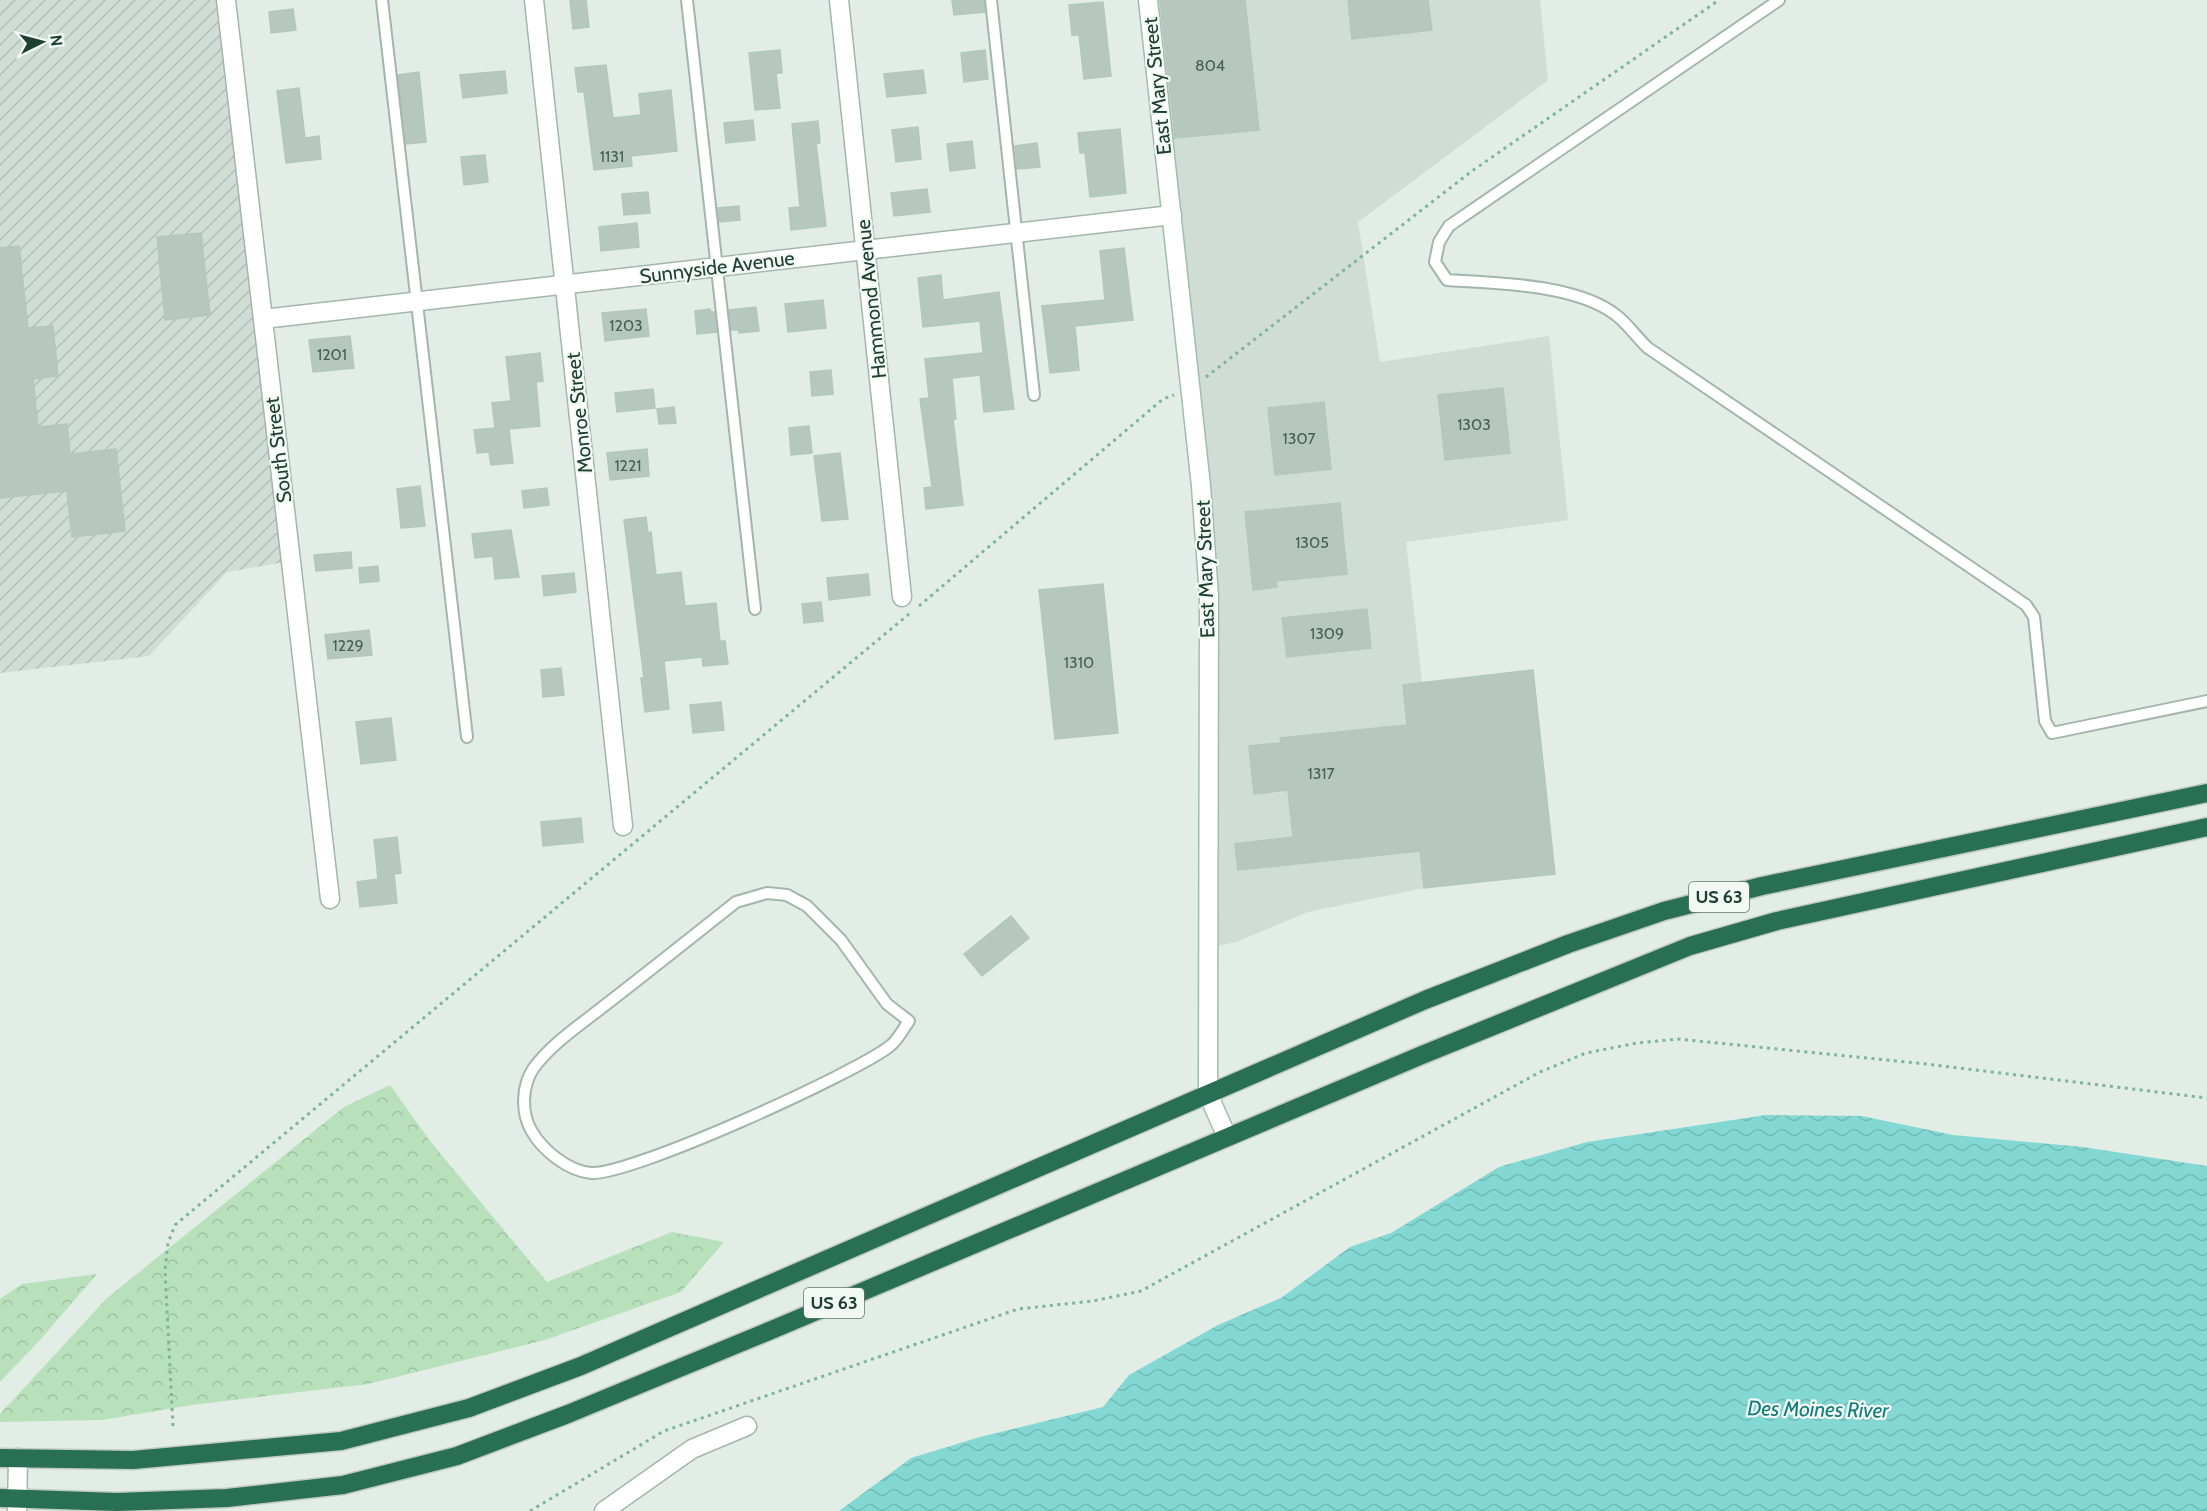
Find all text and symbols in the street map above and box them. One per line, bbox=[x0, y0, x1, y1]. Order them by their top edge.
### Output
north arrow bbox=[12, 12, 72, 72]
street label: East Mary Street bbox=[1138, 16, 1176, 156]
text: N bbox=[46, 34, 66, 47]
house number: 804 bbox=[1195, 56, 1225, 75]
house number: 1131 bbox=[600, 147, 624, 166]
street label: Hammond Avenue bbox=[851, 218, 891, 380]
street label: Sunnyside Avenue bbox=[638, 246, 796, 288]
house number: 1203 bbox=[609, 316, 643, 335]
house number: 1201 bbox=[317, 345, 347, 364]
street label: Monroe Street bbox=[561, 351, 597, 475]
street label: South Street bbox=[260, 395, 296, 504]
house number: 1303 bbox=[1457, 415, 1491, 434]
house number: 1307 bbox=[1283, 429, 1315, 448]
house number: 1221 bbox=[614, 456, 642, 475]
street label: East Mary Street bbox=[1191, 499, 1219, 639]
house number: 1305 bbox=[1295, 533, 1329, 552]
house number: 1309 bbox=[1310, 624, 1344, 643]
house number: 1229 bbox=[332, 636, 364, 655]
house number: 1310 bbox=[1064, 653, 1094, 672]
house number: 1317 bbox=[1307, 764, 1335, 783]
road number: US 63 bbox=[1689, 882, 1749, 912]
road number: US 63 bbox=[804, 1288, 864, 1318]
water label: Des Moines River bbox=[1747, 1395, 1890, 1423]

